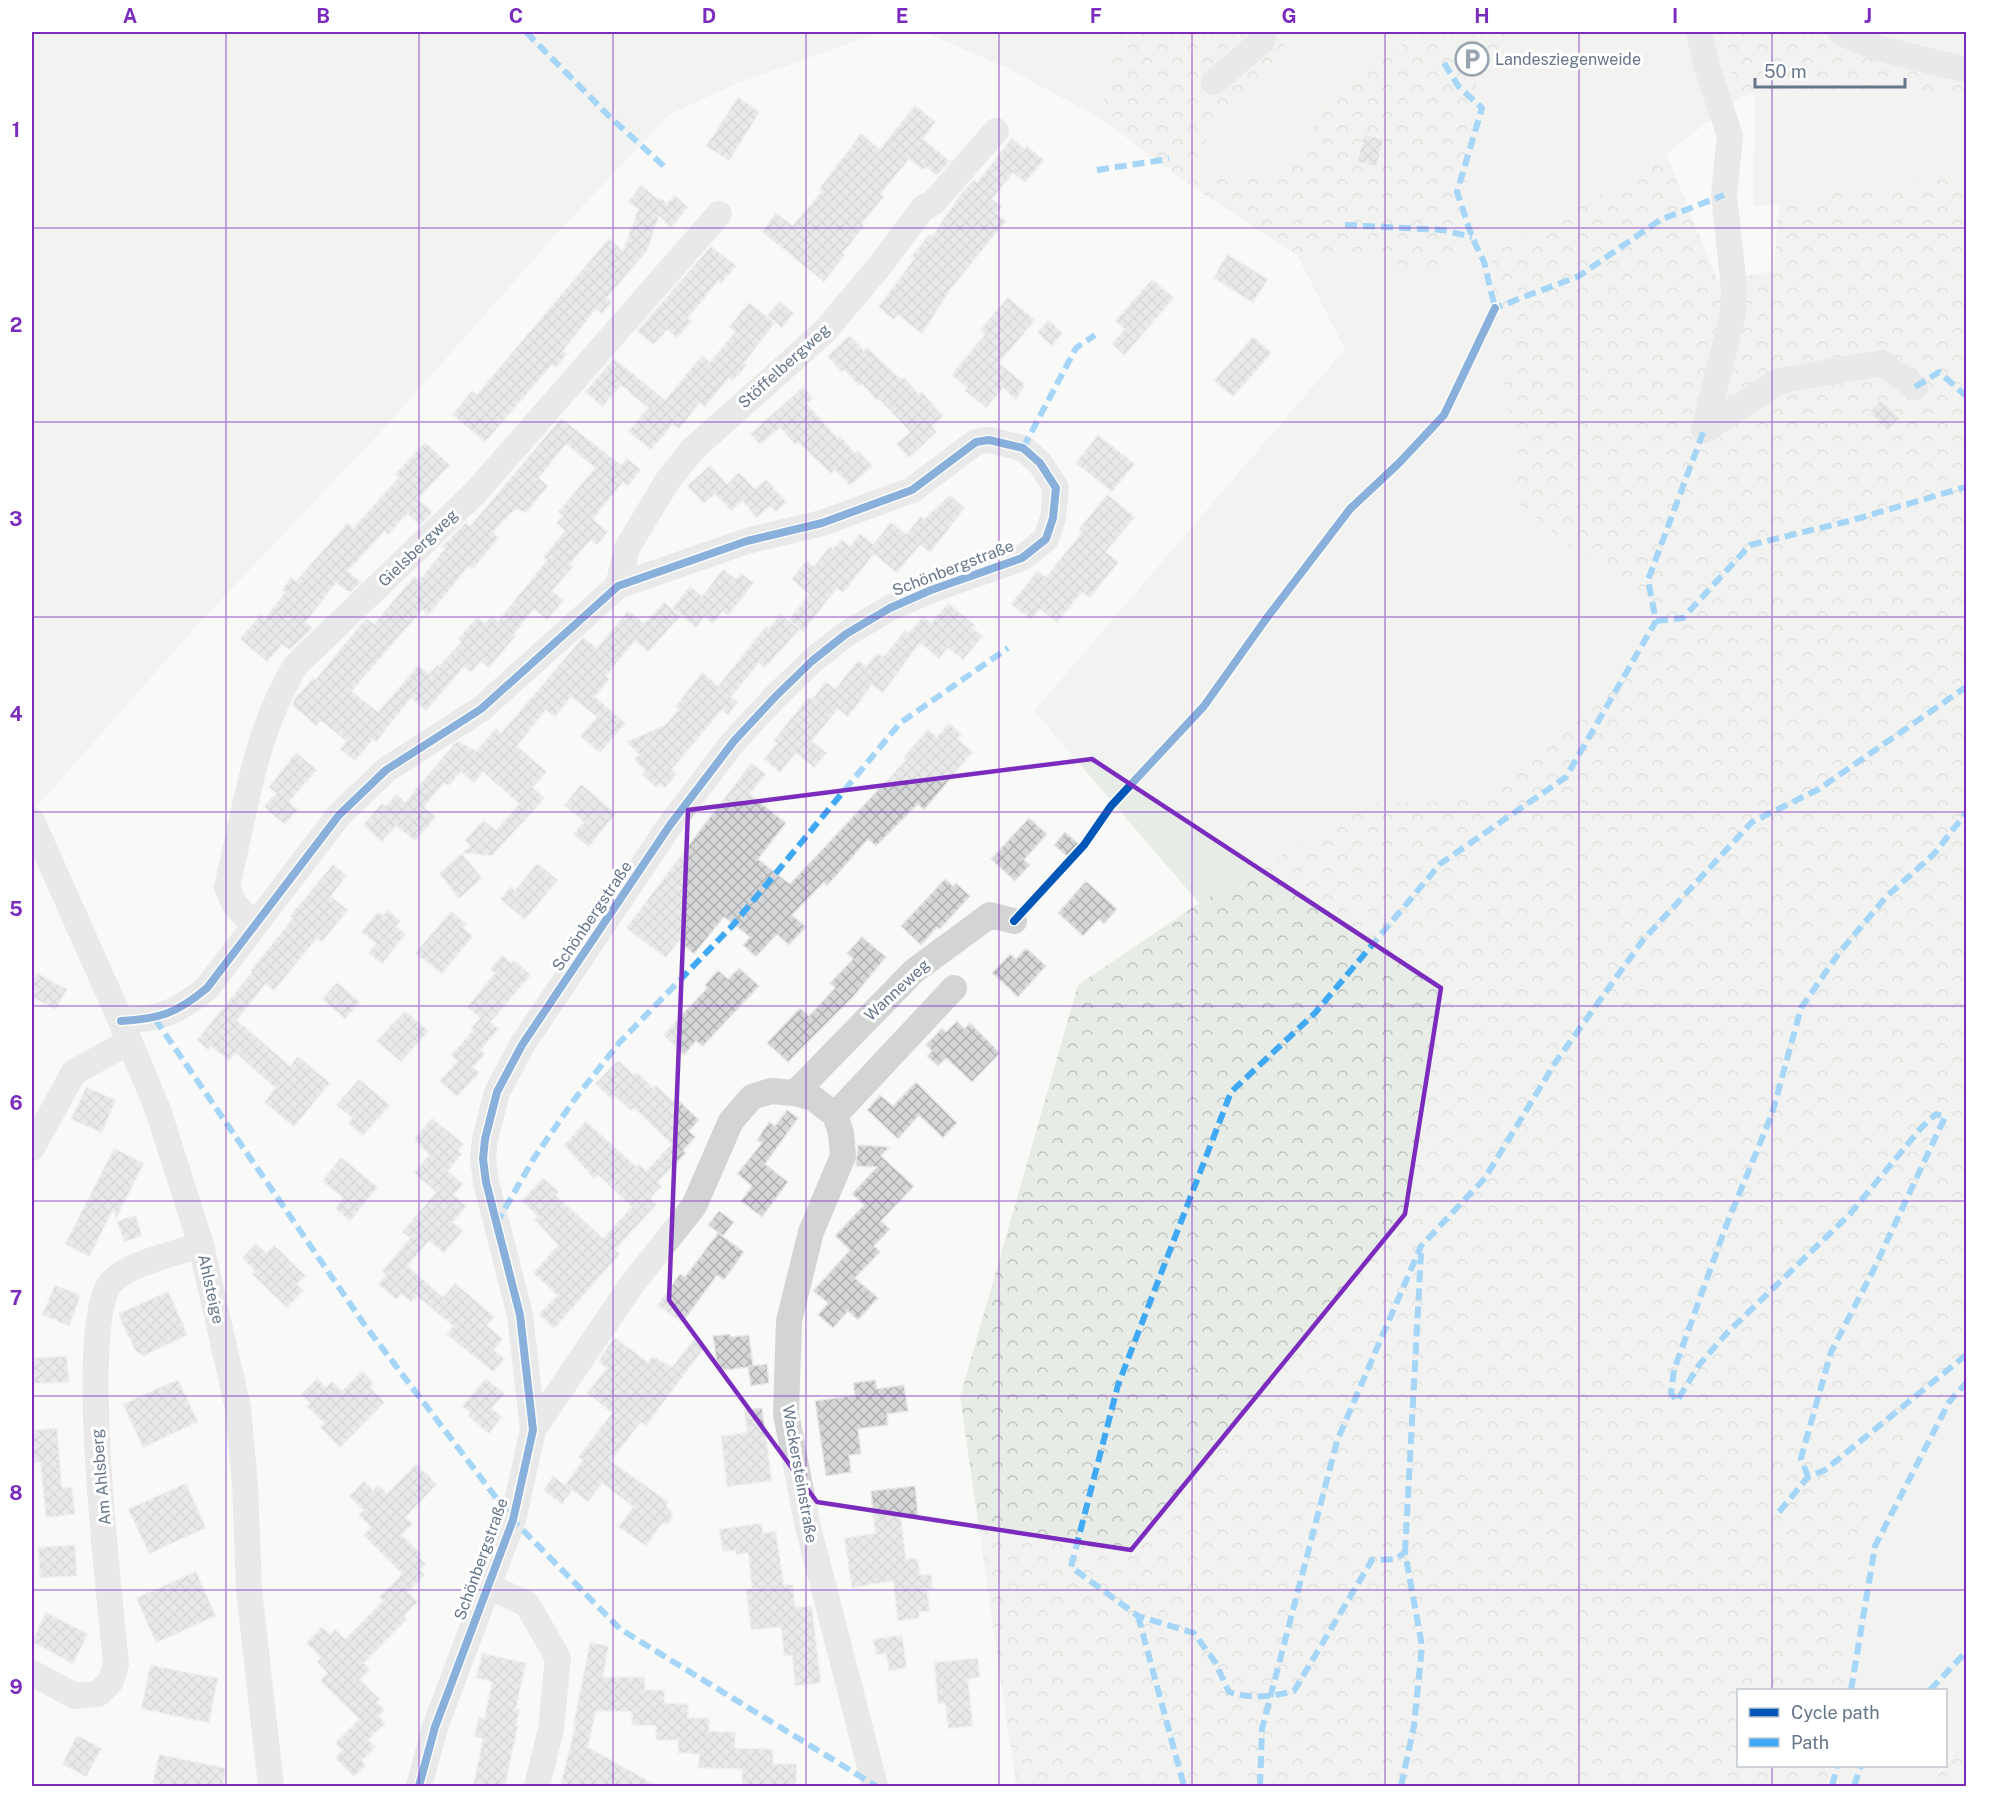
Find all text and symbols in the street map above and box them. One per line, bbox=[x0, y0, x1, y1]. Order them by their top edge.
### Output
text: A bbox=[123, 4, 137, 28]
text: B bbox=[316, 4, 330, 28]
text: C bbox=[509, 4, 523, 28]
text: D bbox=[702, 4, 716, 28]
text: E bbox=[896, 4, 908, 28]
text: F bbox=[1090, 4, 1102, 28]
text: G bbox=[1281, 4, 1297, 28]
text: H bbox=[1474, 4, 1490, 28]
text: I bbox=[1672, 4, 1678, 28]
text: J bbox=[1864, 4, 1872, 28]
parking icon: Landesziegenweide bbox=[1454, 41, 1490, 77]
place label: Landesziegenweide bbox=[1495, 50, 1641, 69]
scale bar bbox=[1755, 51, 1905, 89]
text: 50 m bbox=[1764, 61, 1807, 82]
text: 1 bbox=[12, 118, 20, 142]
text: 2 bbox=[10, 313, 22, 337]
street label: Stöffelbergweg bbox=[734, 320, 834, 412]
street label: Gielsbergweg bbox=[374, 505, 462, 591]
text: 3 bbox=[9, 507, 23, 531]
street label: Schönbergstraße bbox=[890, 536, 1016, 600]
text: 4 bbox=[9, 702, 23, 726]
street label: Schönbergstraße bbox=[548, 857, 636, 975]
text: 5 bbox=[9, 897, 23, 921]
street label: Wanneweg bbox=[860, 955, 934, 1025]
text: 6 bbox=[9, 1091, 23, 1115]
street label: Ahlsteige bbox=[194, 1252, 228, 1326]
text: 7 bbox=[10, 1286, 22, 1310]
street label: Wackersteinstraße bbox=[779, 1404, 821, 1544]
street label: Am Ahlsberg bbox=[87, 1428, 115, 1526]
text: 8 bbox=[9, 1481, 23, 1505]
street label: Schönbergstraße bbox=[450, 1495, 512, 1623]
text: 9 bbox=[9, 1675, 23, 1699]
legend bbox=[1737, 1689, 1947, 1767]
text: Cycle path bbox=[1791, 1702, 1880, 1723]
text: Path bbox=[1791, 1732, 1829, 1753]

